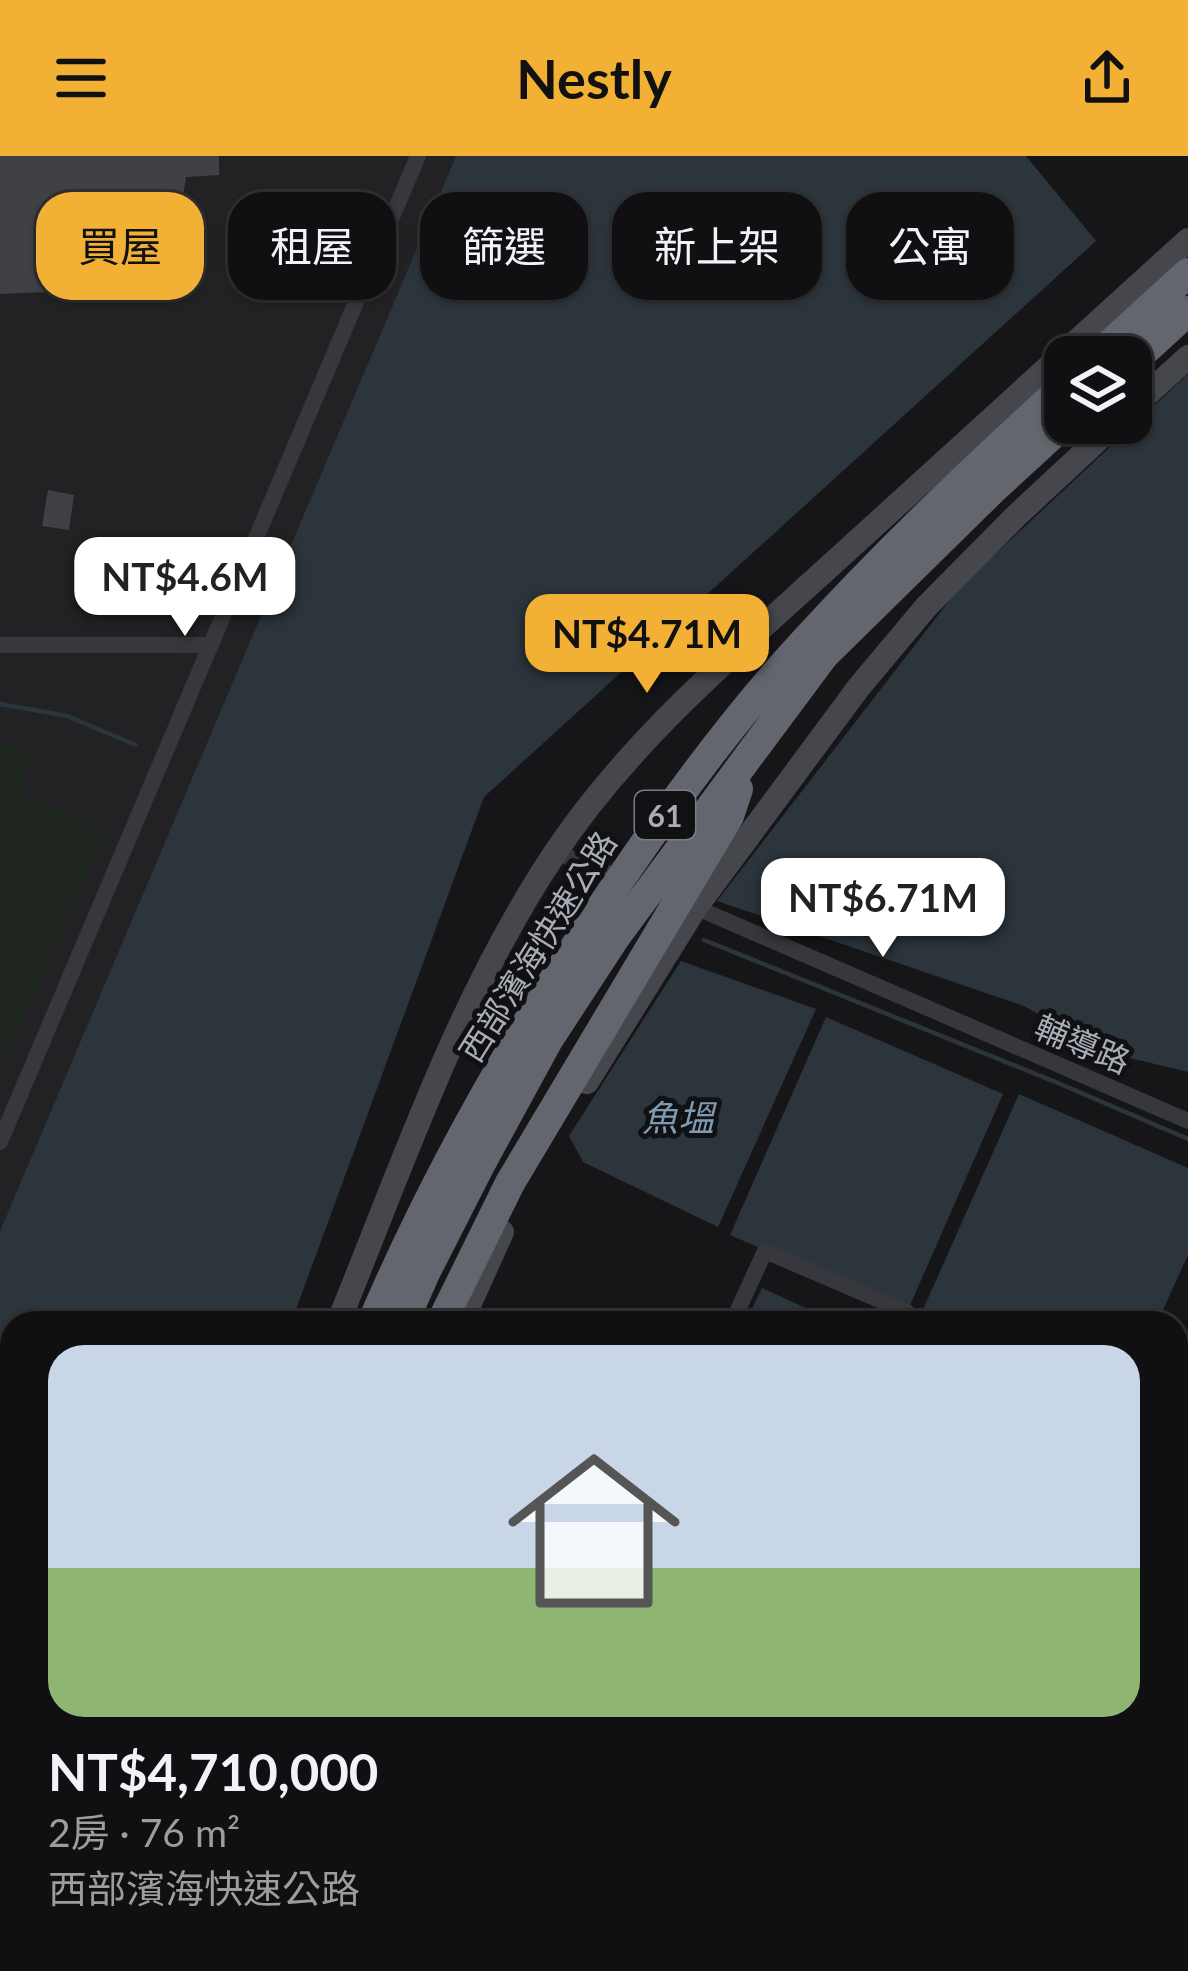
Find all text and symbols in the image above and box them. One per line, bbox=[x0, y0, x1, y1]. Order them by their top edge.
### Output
icon: menu bbox=[48, 45, 114, 111]
icon: share bbox=[1074, 45, 1140, 111]
text: Nestly bbox=[516, 46, 672, 111]
chip: 買屋 bbox=[36, 192, 204, 300]
chip: 租屋 bbox=[228, 192, 396, 300]
chip: 篩選 bbox=[420, 192, 588, 300]
chip: 新上架 bbox=[612, 192, 822, 300]
chip: 公寓 bbox=[846, 192, 1014, 300]
map controls bbox=[1044, 336, 1152, 444]
button: layers bbox=[1044, 336, 1152, 444]
pin: NT$4.6M bbox=[74, 537, 296, 639]
text: NT$4.6M bbox=[101, 553, 269, 599]
pin: NT$4.71M bbox=[523, 594, 771, 696]
text: NT$4.71M bbox=[552, 610, 742, 656]
road number: 61 bbox=[635, 791, 695, 839]
street label: 西部濱海快速公路 bbox=[450, 823, 624, 1069]
pin: NT$6.71M bbox=[759, 858, 1007, 960]
text: NT$6.71M bbox=[788, 874, 978, 920]
street label: 輔導路 bbox=[1030, 1005, 1136, 1081]
water label: 魚塭 bbox=[642, 1095, 717, 1139]
icon: home bbox=[486, 1423, 702, 1639]
text: NT$4,710,000 bbox=[48, 1741, 378, 1802]
text: 2房 · 76 m² bbox=[48, 1809, 240, 1855]
text: 西部濱海快速公路 bbox=[48, 1865, 360, 1911]

